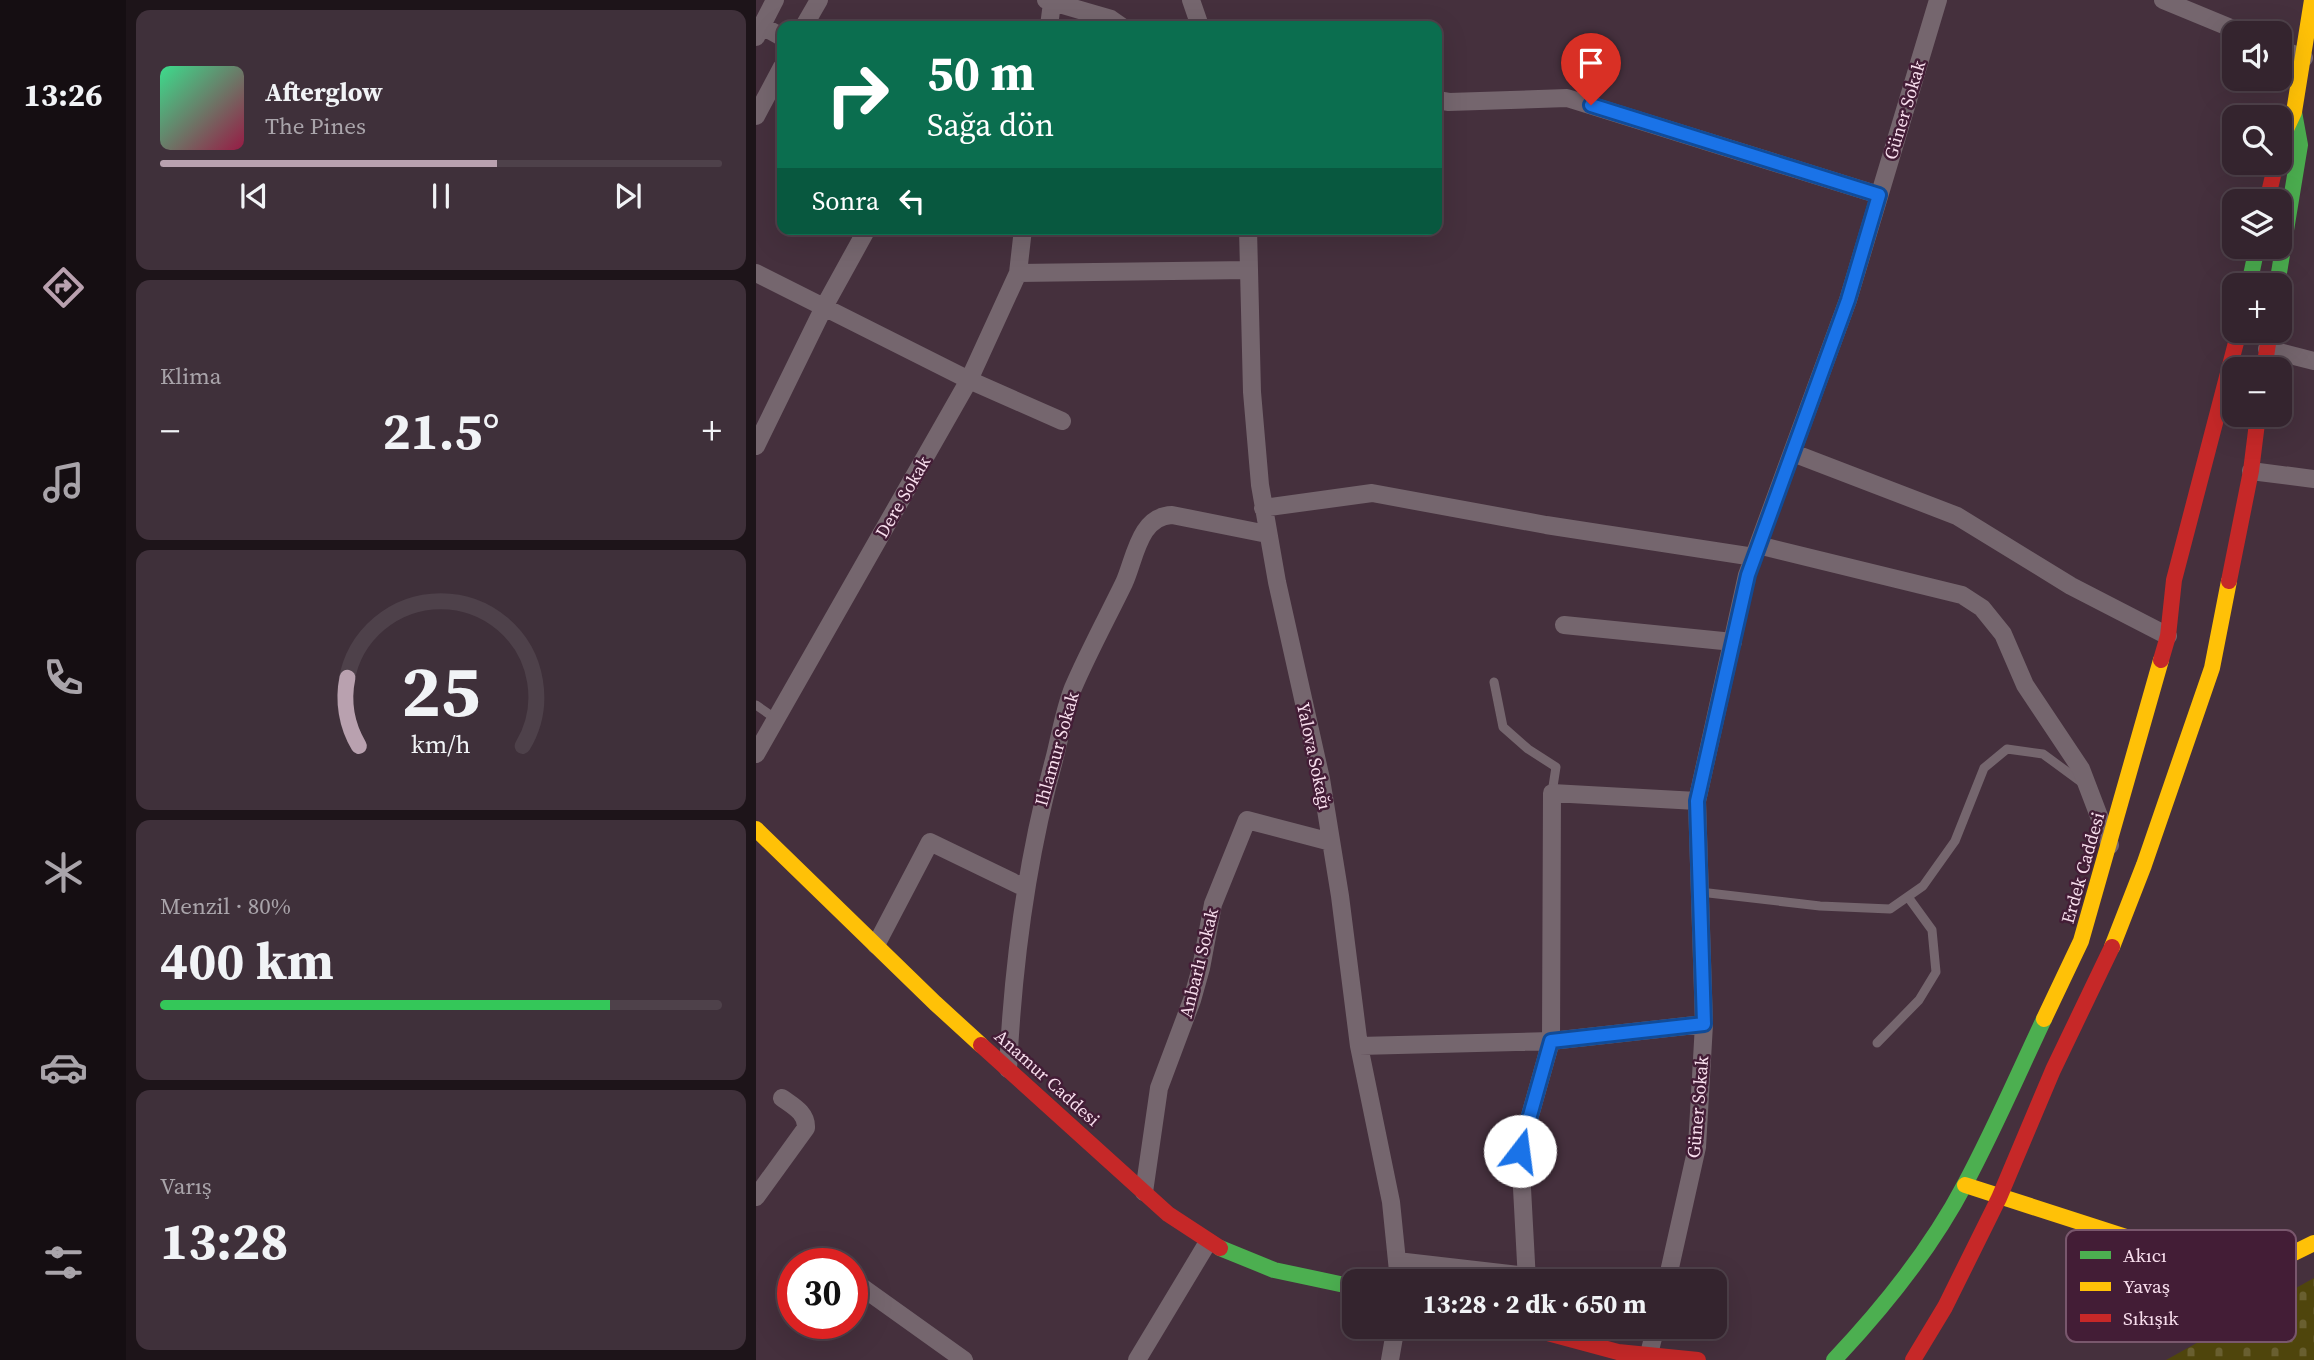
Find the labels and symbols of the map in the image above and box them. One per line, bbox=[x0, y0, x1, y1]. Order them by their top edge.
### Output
pin bbox=[1561, 33, 1621, 105]
street label: Güner Sokak bbox=[1878, 57, 1931, 162]
street label: Dere Sokak bbox=[869, 451, 936, 542]
street label: Ihlamur Sokak bbox=[1028, 689, 1085, 809]
street label: Yalova Sokağı bbox=[1291, 700, 1338, 812]
street label: Erdek Caddesi bbox=[2055, 809, 2110, 926]
street label: Anbarlı Sokak bbox=[1173, 905, 1224, 1020]
street label: Anamur Caddesi bbox=[989, 1024, 1105, 1132]
street label: Güner Sokak bbox=[1681, 1055, 1714, 1159]
position arrow bbox=[1483, 1114, 1557, 1188]
legend bbox=[2066, 1230, 2296, 1342]
text: Akıcı bbox=[2123, 1242, 2167, 1268]
speed limit sign: 30 bbox=[777, 1248, 868, 1339]
text: Yavaş bbox=[2123, 1273, 2170, 1299]
text: Sıkışık bbox=[2123, 1305, 2179, 1331]

